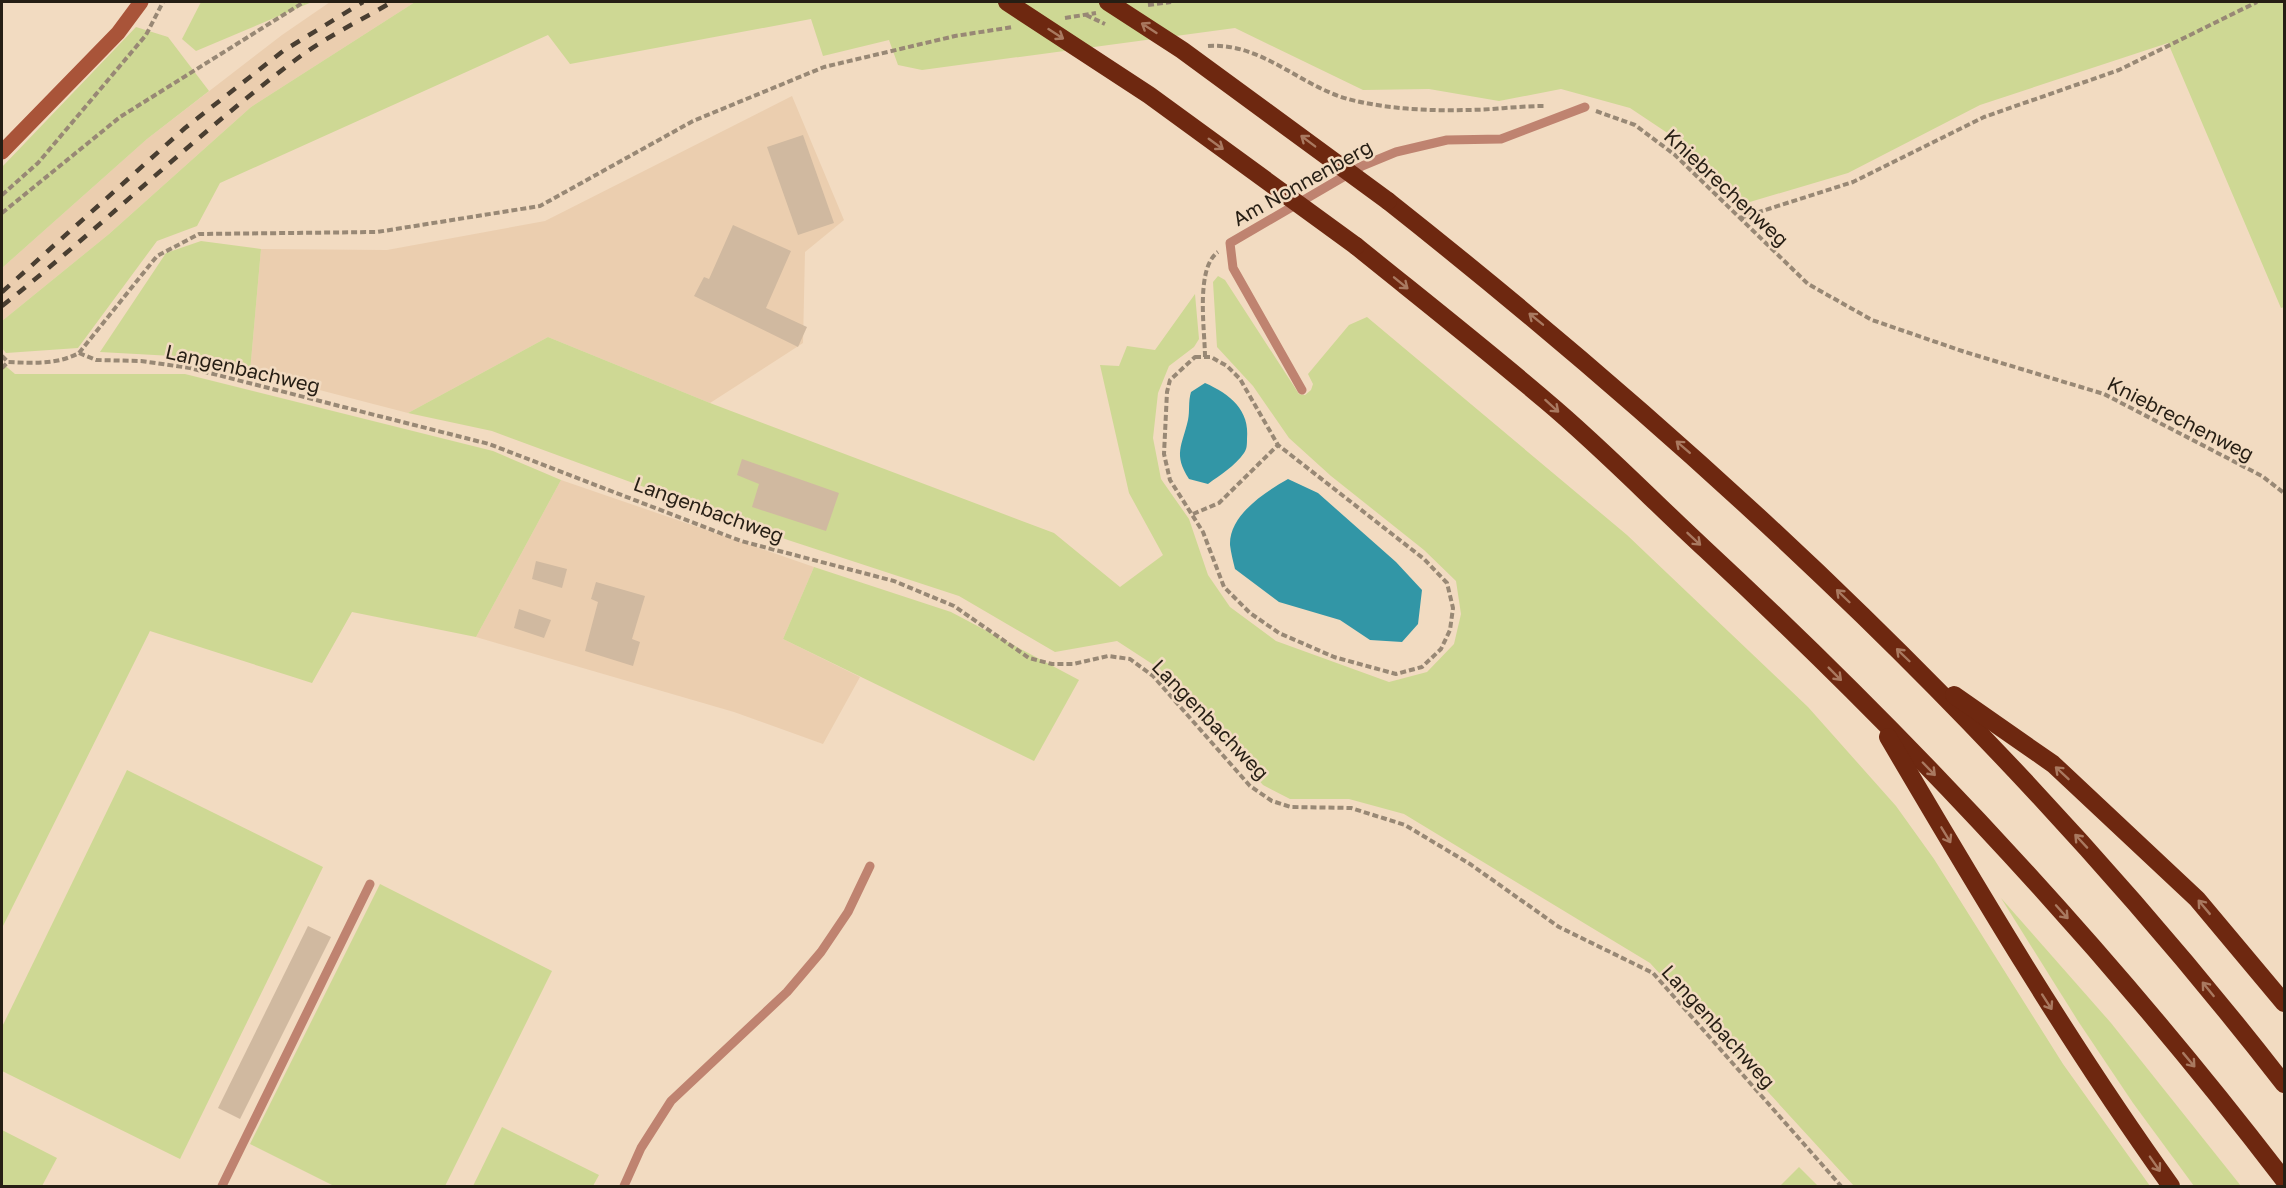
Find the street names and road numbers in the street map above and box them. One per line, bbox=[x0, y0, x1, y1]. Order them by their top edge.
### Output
street label: Kniebrechenweg bbox=[1660, 123, 1794, 251]
street label: Am Nonnenberg bbox=[1228, 134, 1376, 230]
street label: Langenbachweg bbox=[163, 339, 323, 397]
street label: Kniebrechenweg bbox=[2104, 371, 2258, 465]
street label: Langenbachweg bbox=[631, 471, 787, 547]
street label: Langenbachweg bbox=[1148, 654, 1274, 784]
street label: Langenbachweg bbox=[1657, 959, 1781, 1093]

